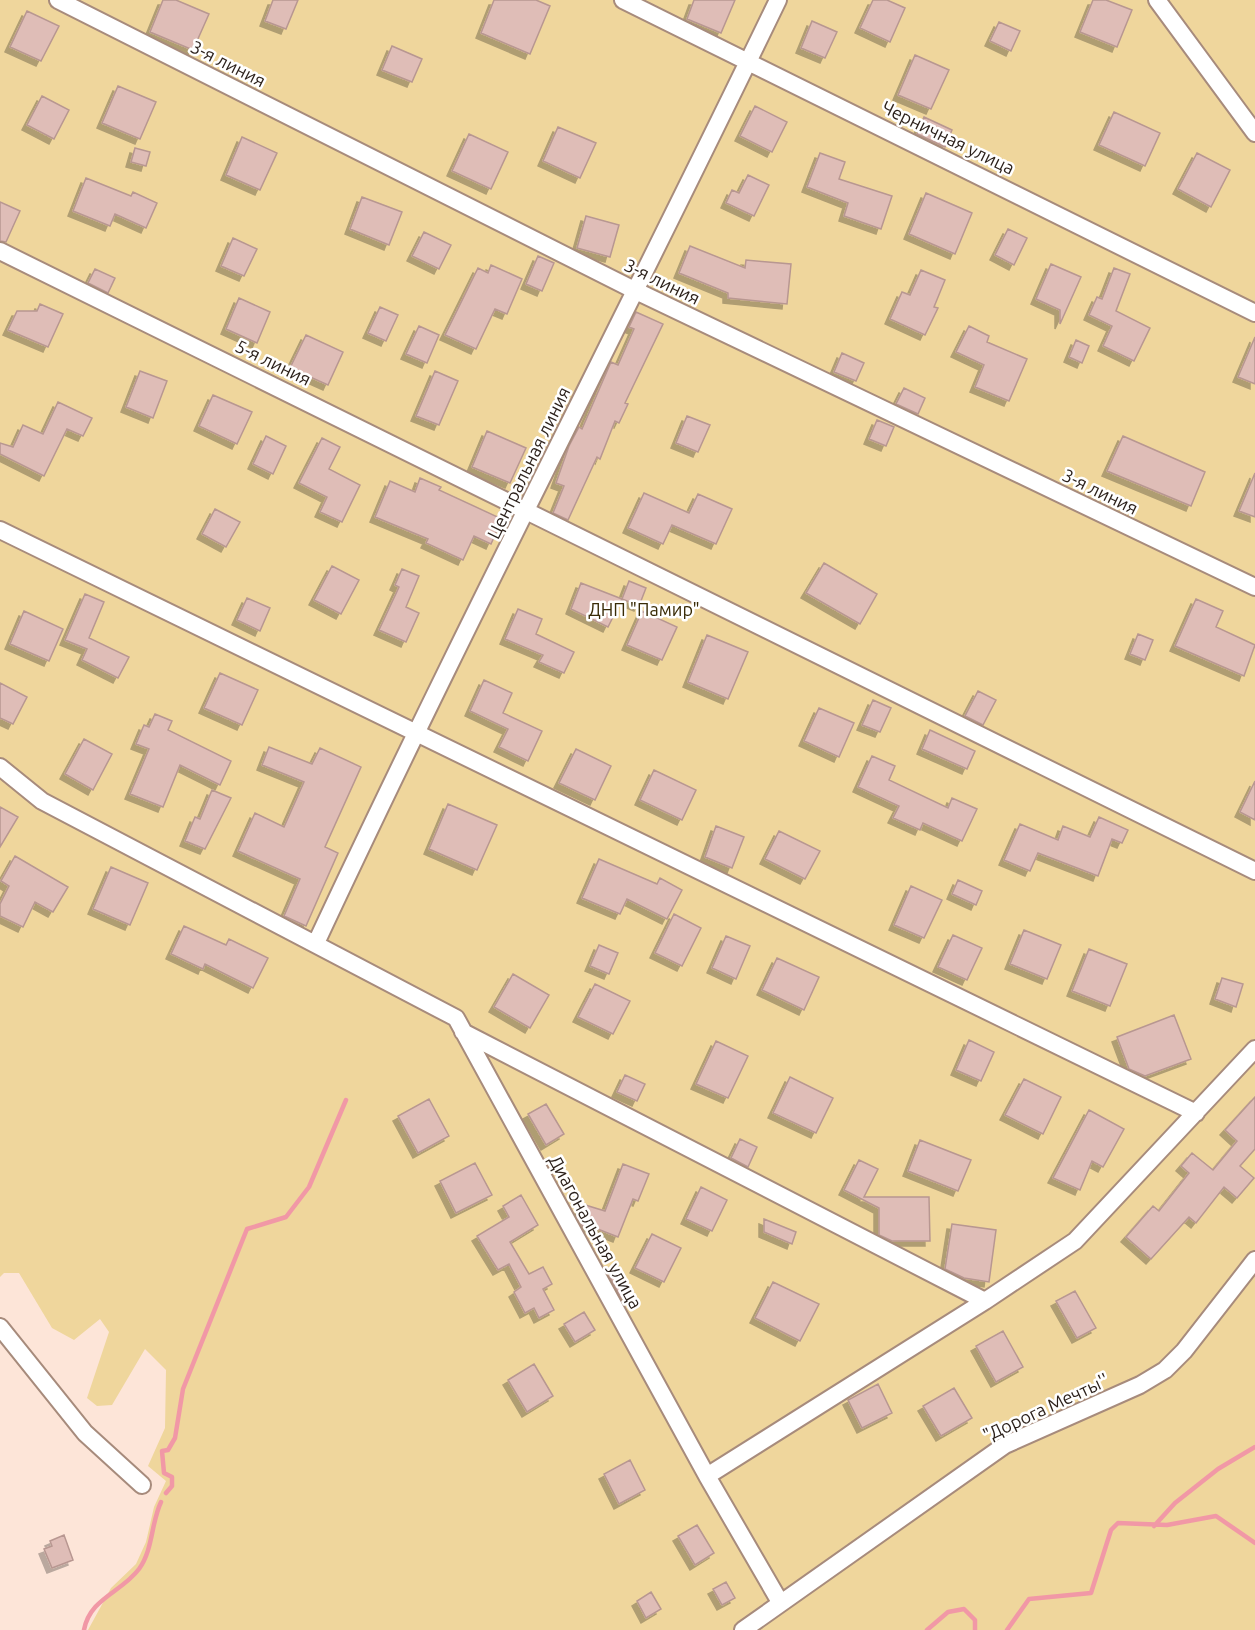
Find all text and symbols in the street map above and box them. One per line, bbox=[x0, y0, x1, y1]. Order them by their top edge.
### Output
street label: 3-я линия bbox=[188, 36, 269, 90]
street label: Черничная улица bbox=[879, 96, 1018, 178]
street label: 3-я линия bbox=[622, 254, 703, 308]
street label: 5-я линия bbox=[233, 335, 314, 389]
street label: Центральная линия bbox=[483, 383, 574, 542]
street label: 3-я линия bbox=[1060, 464, 1141, 518]
park label: ДНП "Памир" bbox=[588, 599, 700, 619]
street label: Диагональная улица bbox=[545, 1151, 646, 1312]
street label: "Дорога Мечты'' bbox=[980, 1369, 1111, 1445]

